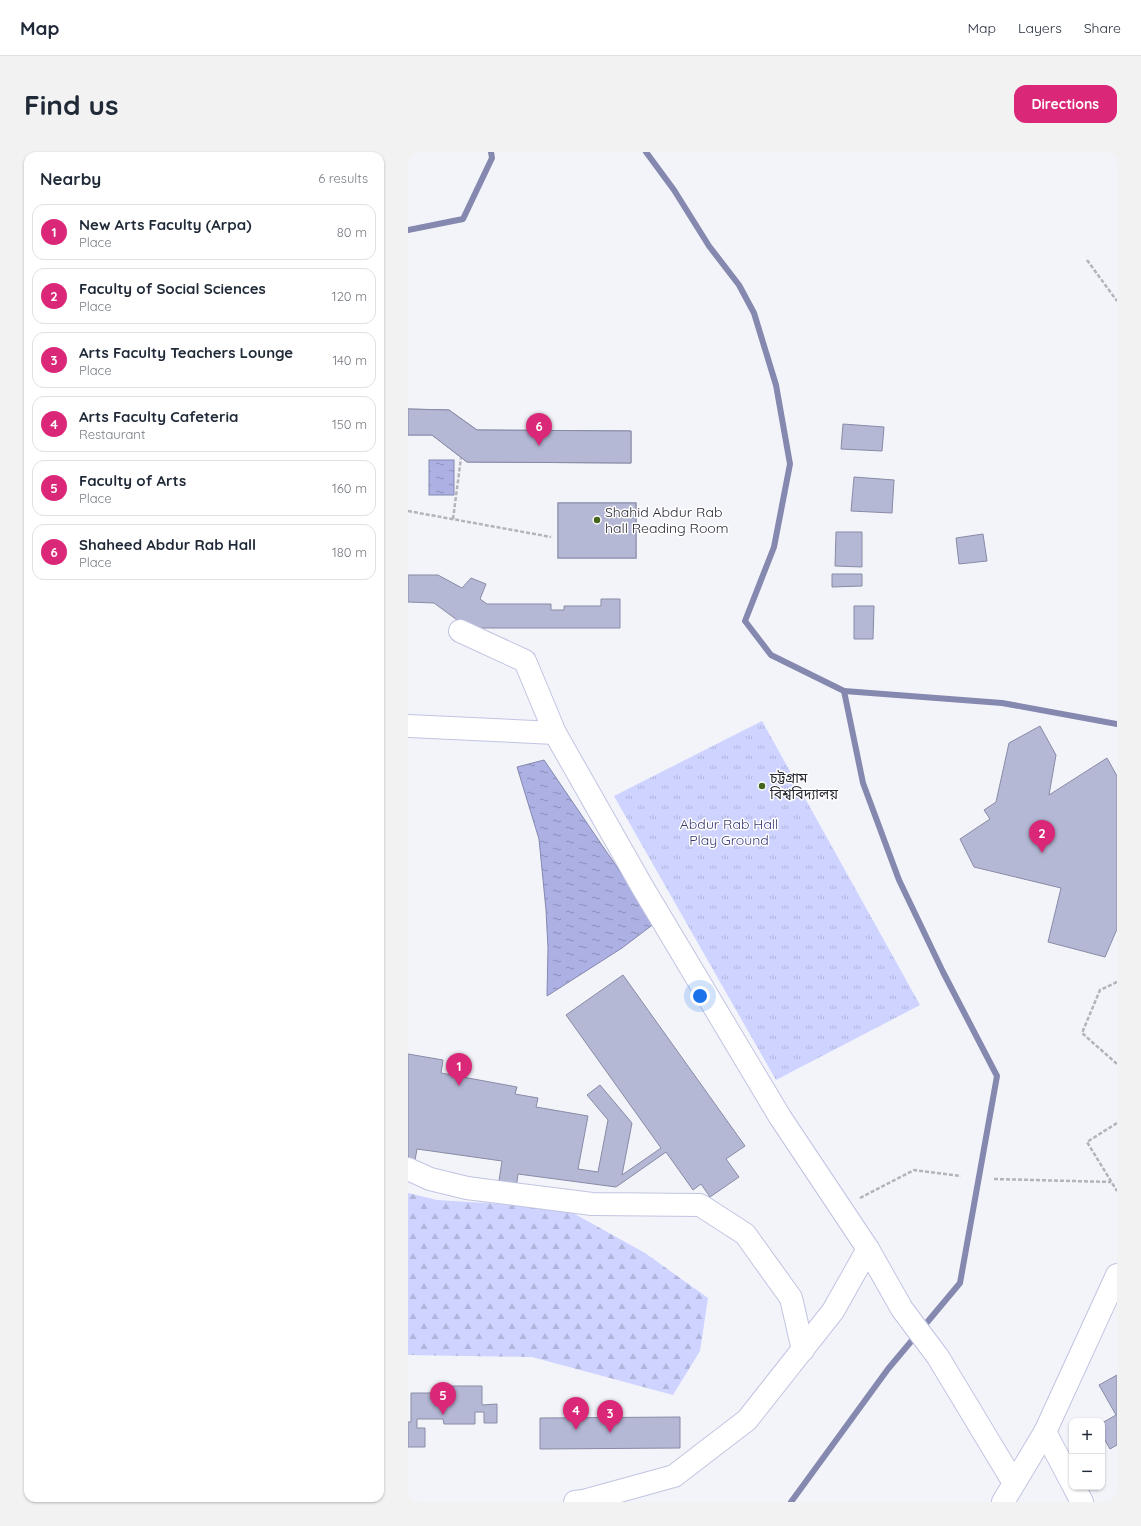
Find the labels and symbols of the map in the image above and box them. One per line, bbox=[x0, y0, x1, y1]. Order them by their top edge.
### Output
pin: 6 bbox=[526, 413, 552, 446]
place label: Shahid Abdur Rab hall Reading Room bbox=[605, 503, 729, 537]
marker: Shahid Abdur Rab hall Reading Room bbox=[592, 515, 602, 525]
place label: চট্টগ্রাম বিশ্ববিদ্যালয় bbox=[769, 769, 838, 803]
marker: চট্টগ্রাম বিশ্ববিদ্যালয় bbox=[757, 781, 767, 791]
park label: Abdur Rab Hall Play Ground bbox=[680, 815, 778, 849]
pin: 2 bbox=[1029, 820, 1055, 853]
your location bbox=[690, 986, 710, 1006]
pin: 1 bbox=[446, 1053, 472, 1086]
pin: 5 bbox=[430, 1382, 456, 1415]
pin: 4 bbox=[563, 1397, 589, 1430]
pin: 3 bbox=[597, 1400, 623, 1433]

